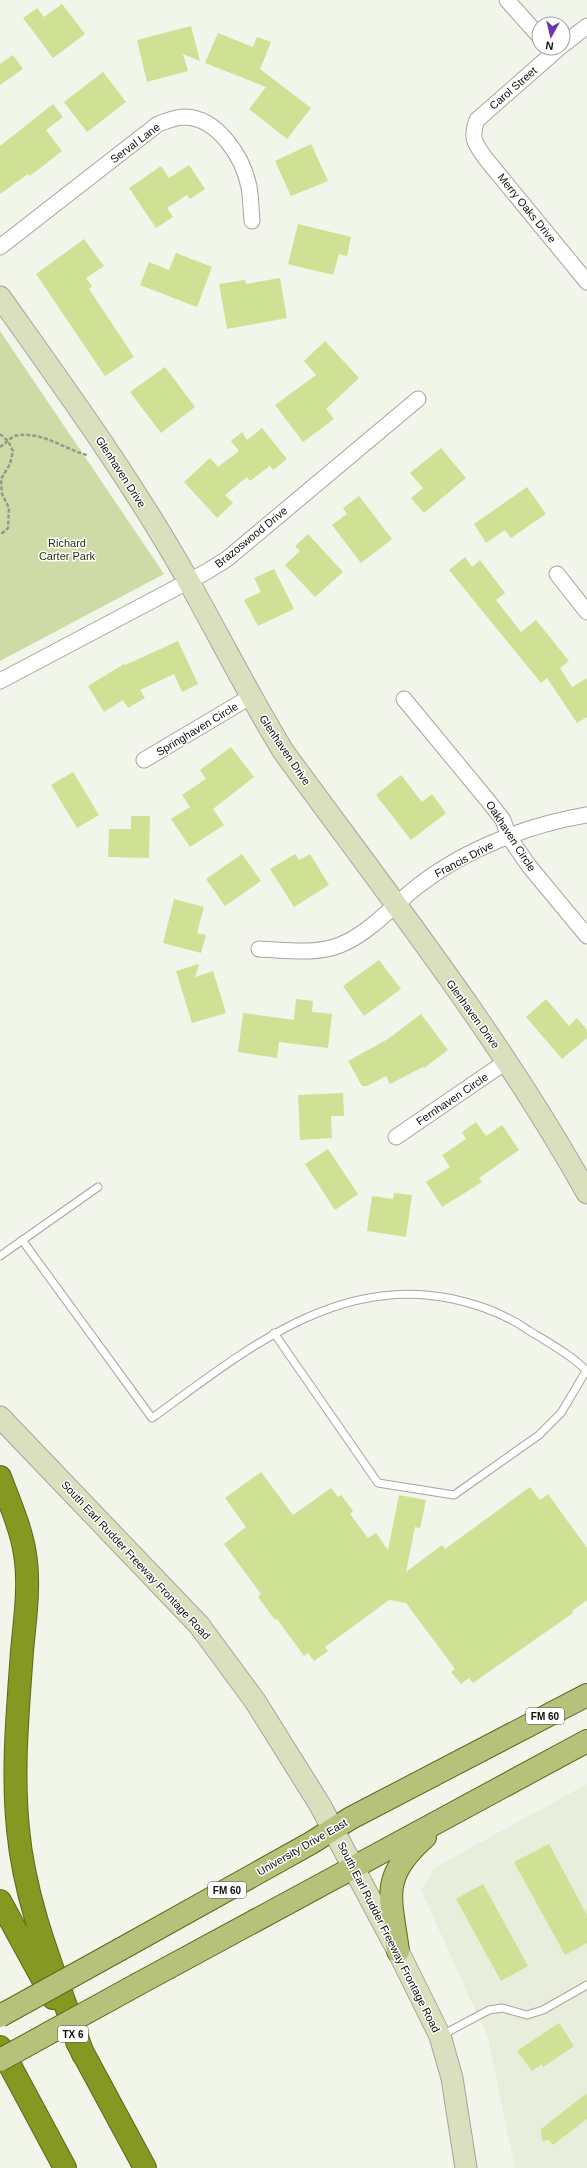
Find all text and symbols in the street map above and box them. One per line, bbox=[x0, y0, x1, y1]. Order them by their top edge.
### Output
north arrow bbox=[531, 16, 571, 56]
text: N bbox=[545, 39, 554, 52]
street label: Carol Street bbox=[487, 64, 539, 112]
street label: Serval Lane bbox=[108, 121, 162, 165]
street label: Merry Oaks Drive bbox=[495, 171, 559, 245]
street label: Glenhaven Drive bbox=[94, 434, 148, 510]
street label: Brazoswood Drive bbox=[213, 504, 289, 570]
park label: Richard Carter Park bbox=[39, 537, 96, 562]
street label: Springhaven Circle bbox=[154, 700, 240, 758]
street label: Glenhaven Drive bbox=[257, 713, 313, 787]
street label: Oakhaven Circle bbox=[484, 799, 538, 873]
street label: Francis Drive bbox=[433, 838, 495, 880]
street label: Glenhaven Drive bbox=[444, 977, 502, 1051]
street label: Fernhaven Circle bbox=[414, 1071, 490, 1127]
street label: South Earl Rudder Freeway Frontage Road bbox=[59, 1478, 213, 1642]
road number: FM 60 bbox=[526, 1708, 564, 1724]
street label: University Drive East bbox=[255, 1816, 349, 1878]
street label: South Earl Rudder Freeway Frontage Road bbox=[335, 1840, 443, 2034]
road number: FM 60 bbox=[208, 1882, 246, 1898]
road number: TX 6 bbox=[58, 2026, 88, 2042]

